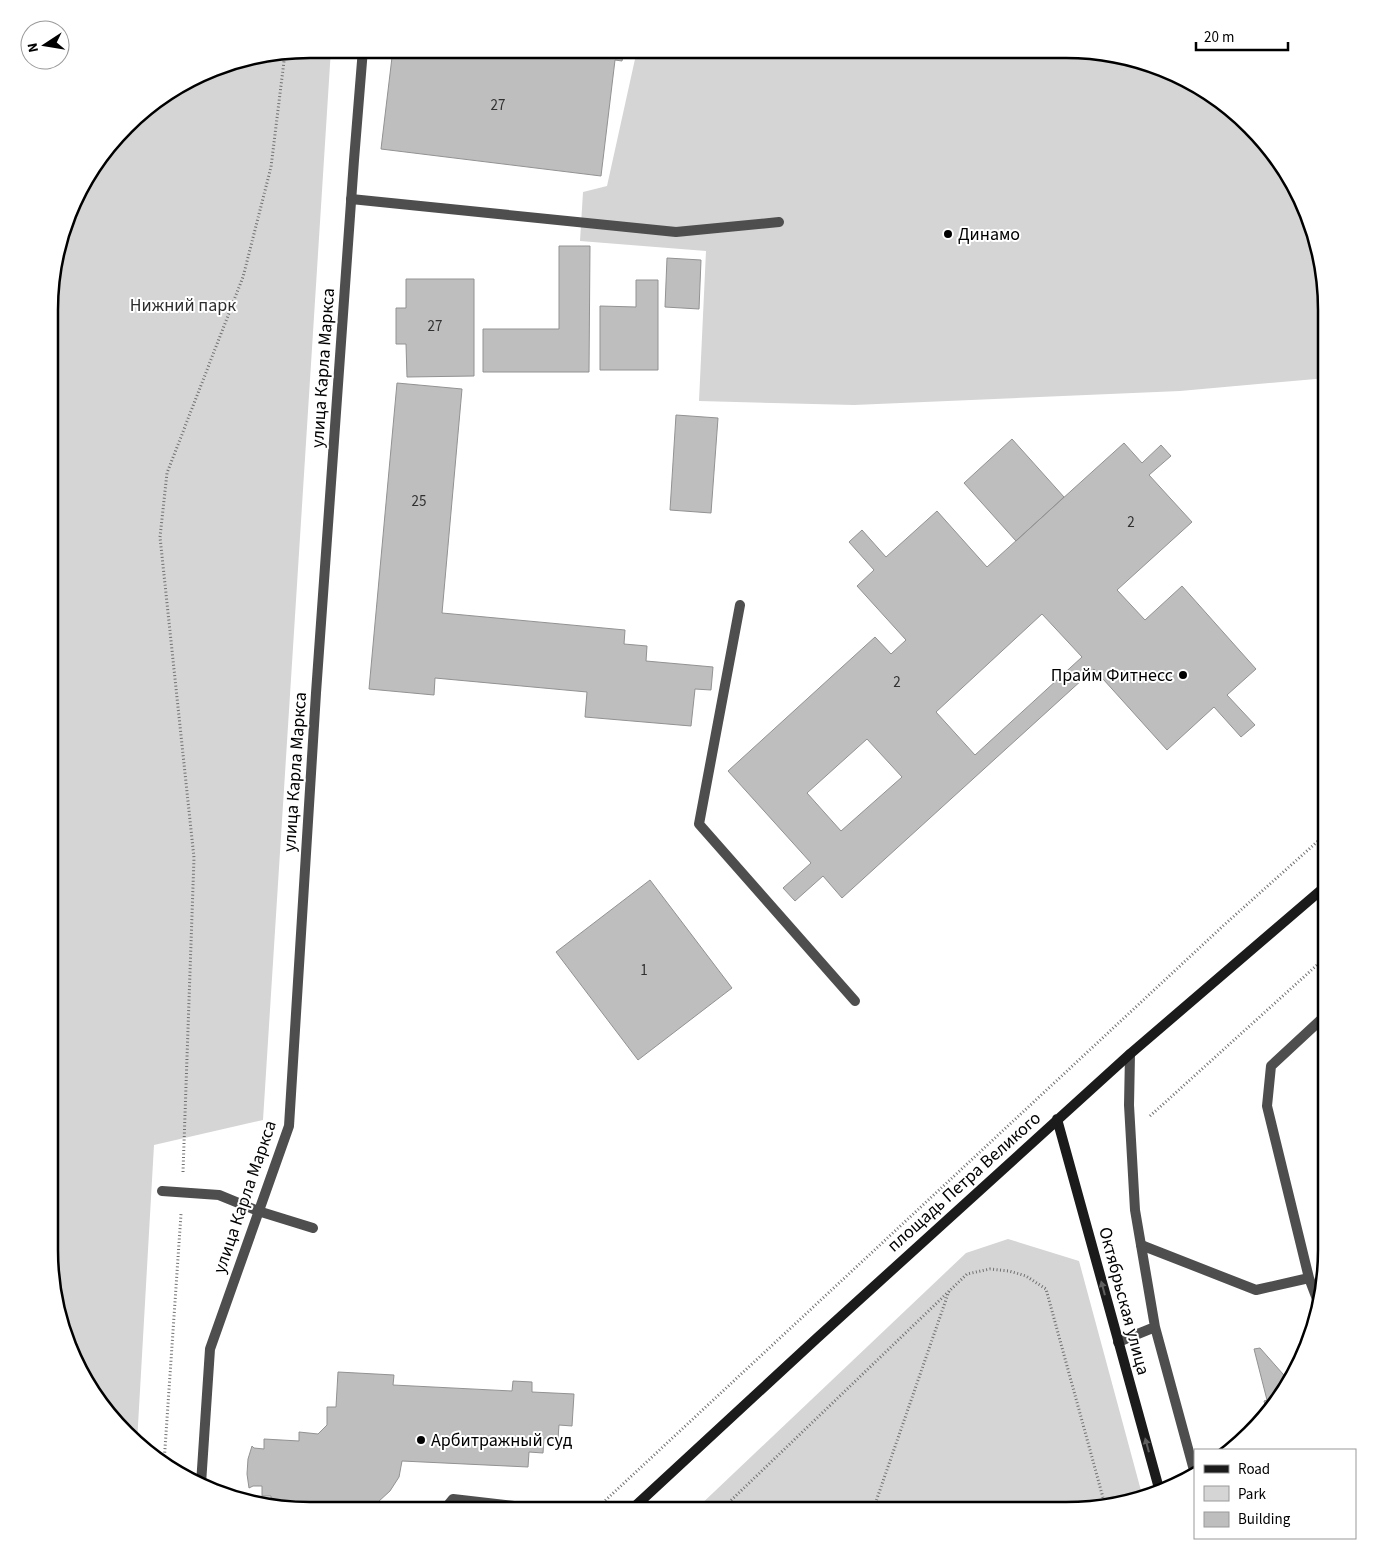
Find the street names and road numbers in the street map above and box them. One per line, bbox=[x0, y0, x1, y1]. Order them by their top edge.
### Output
street label: улица Карла Маркса bbox=[305, 287, 341, 449]
street label: улица Карла Маркса bbox=[277, 691, 313, 853]
street label: площадь Петра Великого bbox=[882, 1106, 1046, 1258]
street label: улица Карла Маркса bbox=[207, 1117, 283, 1277]
street label: Октябрьская улица bbox=[1092, 1224, 1156, 1378]

